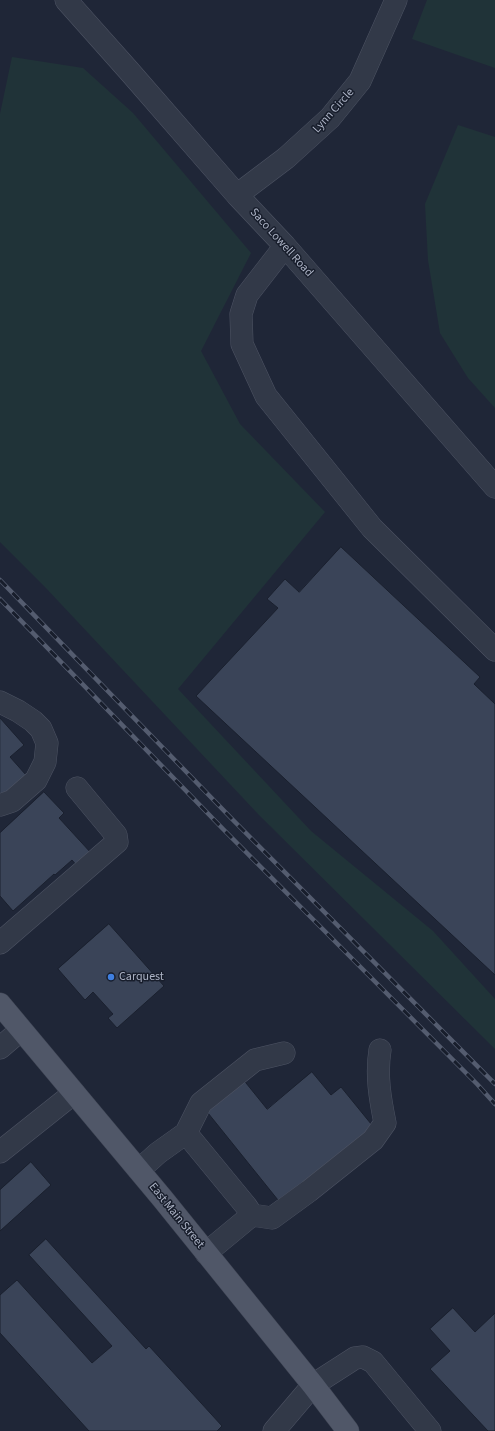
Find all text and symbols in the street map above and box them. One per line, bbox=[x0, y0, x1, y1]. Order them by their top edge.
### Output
street label: Lynn Circle bbox=[310, 86, 358, 136]
street label: Saco Lowell Road bbox=[246, 206, 316, 280]
place label: Carquest bbox=[119, 970, 164, 984]
marker: Carquest bbox=[106, 972, 116, 982]
street label: East Main Street bbox=[145, 1180, 207, 1252]

